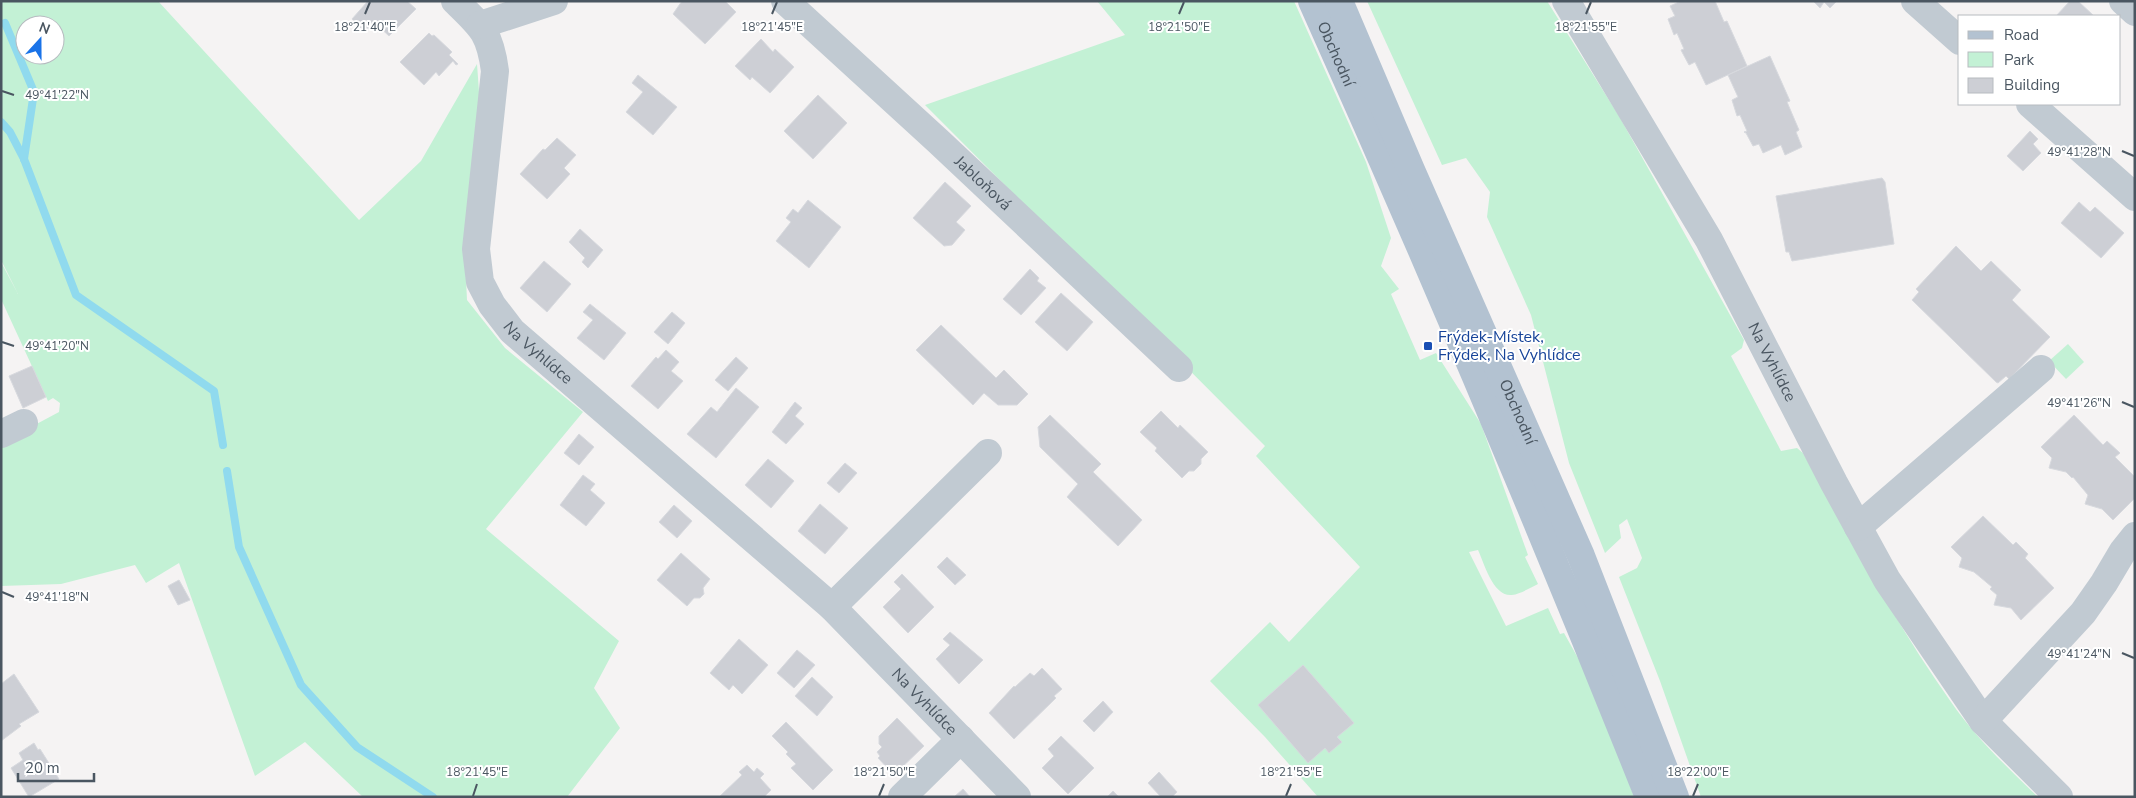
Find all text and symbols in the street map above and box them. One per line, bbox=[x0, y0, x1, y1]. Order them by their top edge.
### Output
north arrow bbox=[15, 15, 65, 65]
legend bbox=[1958, 15, 2121, 105]
text: N bbox=[36, 18, 53, 39]
street label: Obchodní bbox=[1312, 18, 1360, 91]
text: 18°21'40"E bbox=[334, 19, 396, 35]
text: 18°21'45"E bbox=[741, 19, 803, 35]
text: 18°21'50"E bbox=[1148, 19, 1210, 35]
text: 18°21'55"E bbox=[1555, 19, 1617, 35]
text: Road bbox=[2004, 25, 2039, 45]
text: Park bbox=[2004, 50, 2034, 70]
text: Building bbox=[2004, 75, 2060, 95]
text: 49°41'22"N bbox=[25, 87, 89, 103]
text: 49°41'28"N bbox=[2047, 144, 2111, 160]
street label: Jabloňová bbox=[949, 150, 1016, 216]
street label: Na Vyhlídce bbox=[498, 317, 577, 389]
street label: Na Vyhlídce bbox=[1742, 319, 1801, 406]
place label: Frýdek-Místek, Frýdek, Na Vyhlídce bbox=[1438, 326, 1581, 366]
text: 49°41'20"N bbox=[25, 338, 89, 354]
marker: Frýdek-Místek, Frýdek, Na Vyhlídce bbox=[1422, 340, 1434, 352]
street label: Obchodní bbox=[1494, 376, 1542, 449]
text: 49°41'26"N bbox=[2047, 395, 2111, 411]
text: 49°41'18"N bbox=[25, 589, 89, 605]
text: 49°41'24"N bbox=[2047, 646, 2111, 662]
street label: Na Vyhlídce bbox=[886, 663, 962, 740]
scale bar bbox=[18, 750, 94, 782]
text: 20 m bbox=[25, 758, 60, 778]
text: 18°21'45"E bbox=[446, 764, 508, 780]
text: 18°21'50"E bbox=[853, 764, 915, 780]
text: 18°21'55"E bbox=[1260, 764, 1322, 780]
text: 18°22'00"E bbox=[1667, 764, 1729, 780]

